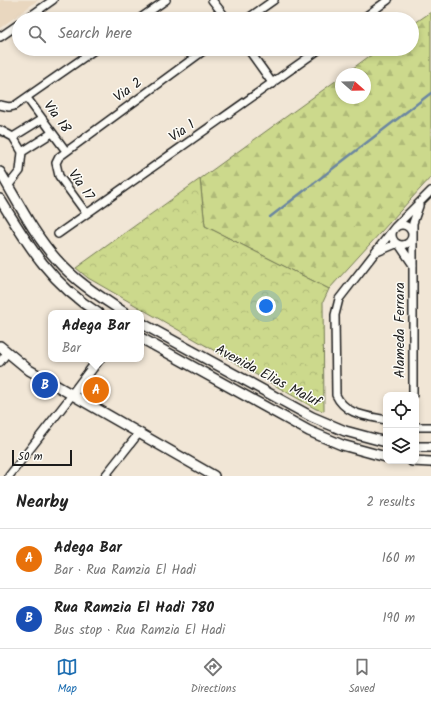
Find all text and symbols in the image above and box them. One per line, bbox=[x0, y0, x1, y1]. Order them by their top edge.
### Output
search box bbox=[12, 12, 419, 56]
text: Search here bbox=[58, 22, 132, 46]
icon: search bbox=[26, 23, 48, 45]
north arrow bbox=[335, 68, 371, 104]
street label: Via 2 bbox=[109, 72, 147, 108]
street label: Via 18 bbox=[38, 96, 77, 138]
street label: Via 1 bbox=[164, 114, 200, 148]
street label: Via 17 bbox=[62, 165, 100, 206]
street label: Alameda Ferrara bbox=[389, 282, 411, 378]
your location bbox=[256, 296, 276, 316]
popup bbox=[48, 310, 144, 362]
text: Adega Bar bbox=[62, 314, 130, 338]
text: Bar bbox=[62, 338, 81, 359]
street label: Avenida Elias Maluf bbox=[211, 339, 326, 414]
pin: B bbox=[32, 370, 58, 400]
pin: A bbox=[83, 375, 109, 405]
map controls bbox=[383, 392, 419, 464]
button: locate bbox=[383, 392, 419, 428]
button: layers bbox=[383, 428, 419, 464]
scale bar bbox=[12, 448, 72, 467]
text: 50 m bbox=[18, 448, 43, 466]
text: Nearby bbox=[16, 489, 68, 516]
text: 2 results bbox=[367, 492, 415, 513]
text: Adega Bar bbox=[54, 536, 122, 560]
text: A bbox=[25, 548, 33, 569]
text: 160 m bbox=[382, 548, 415, 569]
text: Bar · Rua Ramzia El Hadi bbox=[54, 560, 196, 581]
text: Rua Ramzia El Hadi 780 bbox=[54, 596, 214, 620]
text: B bbox=[25, 608, 33, 629]
text: 190 m bbox=[383, 608, 415, 629]
text: Bus stop · Rua Ramzia El Hadi bbox=[54, 620, 225, 641]
tab: Map bbox=[56, 656, 78, 698]
tab: Directions bbox=[191, 656, 236, 698]
tab: Saved bbox=[349, 656, 375, 698]

